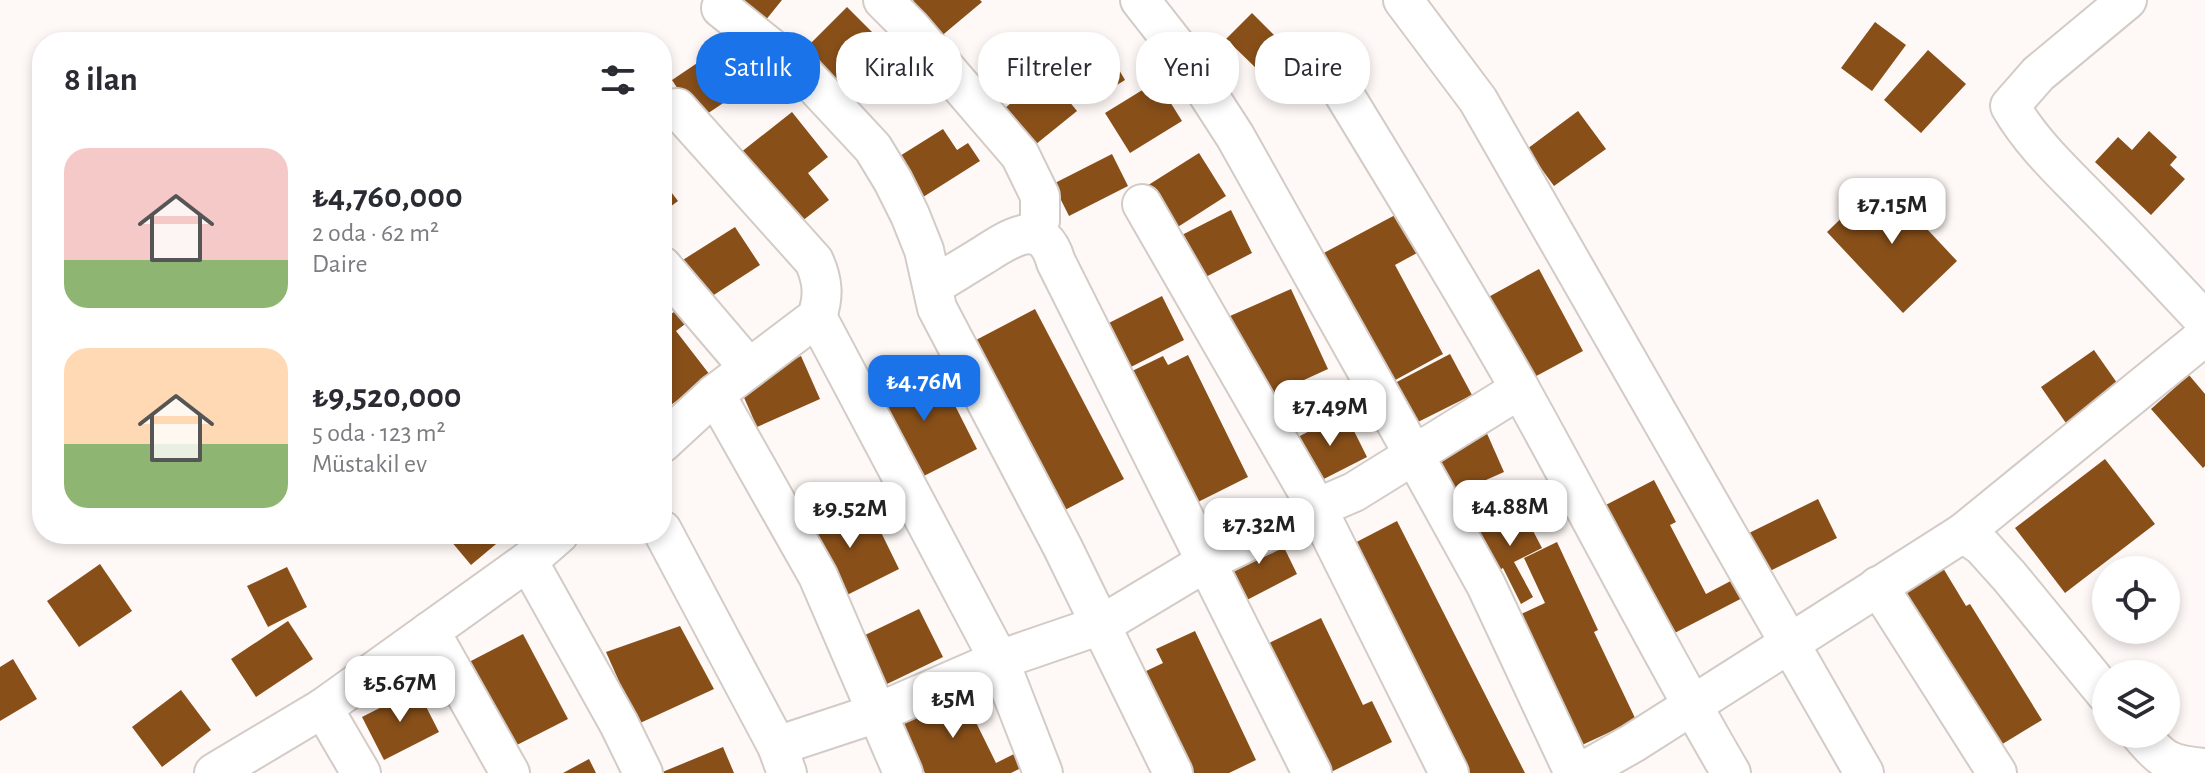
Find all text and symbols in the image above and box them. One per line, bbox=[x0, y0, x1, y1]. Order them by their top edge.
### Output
chip: Satılık bbox=[696, 32, 820, 104]
chip: Kiralık bbox=[836, 32, 962, 104]
chip: Filtreler bbox=[978, 32, 1120, 104]
chip: Yeni bbox=[1136, 32, 1239, 104]
chip: Daire bbox=[1255, 32, 1370, 104]
icon: filters bbox=[596, 58, 640, 102]
text: 8 ilan bbox=[64, 63, 138, 97]
pin: ₺7.15M bbox=[1827, 178, 1957, 246]
icon: home bbox=[128, 180, 224, 276]
text: ₺4,760,000 bbox=[312, 180, 463, 214]
text: ₺7.15M bbox=[1857, 191, 1927, 217]
text: 2 oda · 62 m² bbox=[312, 220, 439, 246]
text: Daire bbox=[312, 251, 367, 277]
pin: ₺4.76M bbox=[859, 355, 989, 423]
text: ₺4.76M bbox=[886, 368, 962, 394]
icon: home bbox=[128, 380, 224, 476]
text: ₺9,520,000 bbox=[312, 380, 462, 414]
pin: ₺7.49M bbox=[1265, 380, 1395, 448]
text: ₺7.49M bbox=[1292, 393, 1368, 419]
text: 5 oda · 123 m² bbox=[312, 420, 446, 446]
text: Müstakil ev bbox=[312, 451, 427, 477]
pin: ₺4.88M bbox=[1445, 480, 1575, 548]
pin: ₺9.52M bbox=[785, 482, 915, 550]
text: ₺4.88M bbox=[1471, 493, 1549, 519]
text: ₺9.52M bbox=[813, 495, 887, 521]
pin: ₺7.32M bbox=[1194, 498, 1324, 566]
text: ₺7.32M bbox=[1222, 511, 1296, 537]
map controls bbox=[2092, 556, 2180, 748]
button: locate bbox=[2092, 556, 2180, 644]
pin: ₺5.67M bbox=[335, 656, 465, 724]
button: layers bbox=[2092, 660, 2180, 748]
text: ₺5.67M bbox=[363, 669, 437, 695]
pin: ₺5M bbox=[914, 672, 992, 740]
text: ₺5M bbox=[931, 685, 975, 711]

